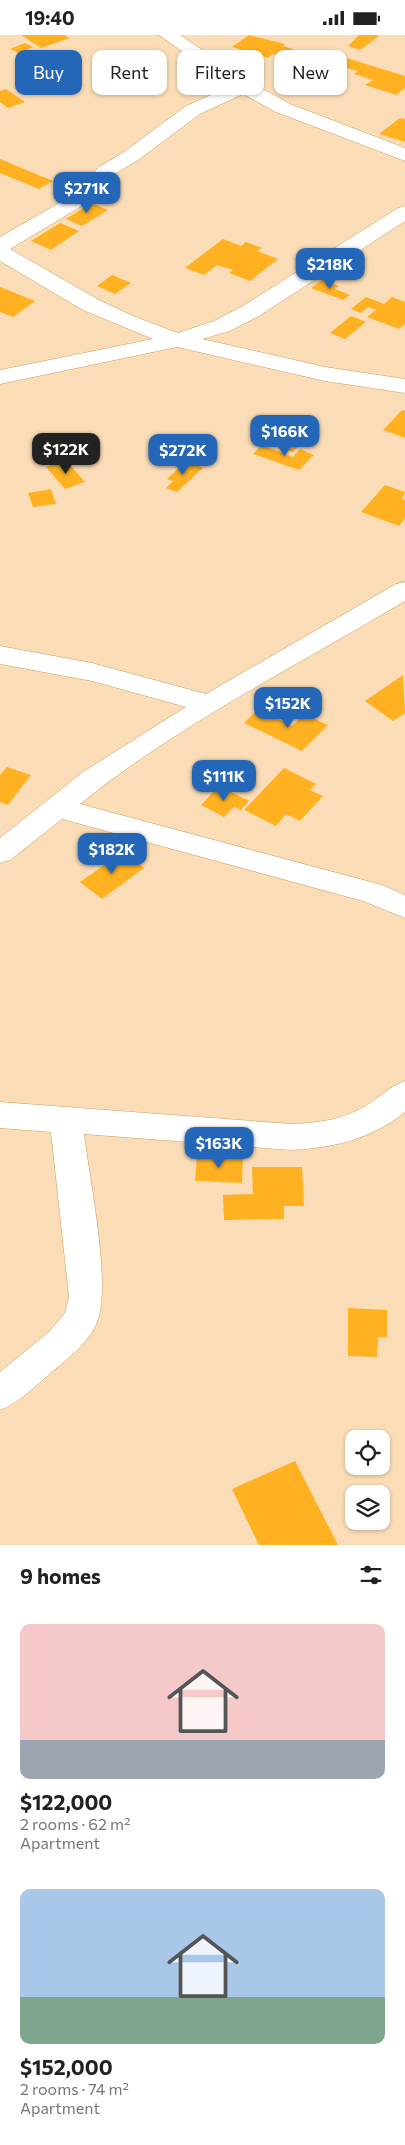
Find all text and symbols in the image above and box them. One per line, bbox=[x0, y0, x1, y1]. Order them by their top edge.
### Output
text: 19:40 bbox=[25, 6, 75, 29]
chip: Buy bbox=[15, 50, 82, 95]
chip: Rent bbox=[92, 50, 167, 95]
chip: Filters bbox=[177, 50, 264, 95]
chip: New bbox=[274, 50, 347, 95]
pin: $271K bbox=[52, 171, 122, 214]
text: $271K bbox=[64, 178, 110, 197]
pin: $218K bbox=[295, 247, 365, 290]
text: $218K bbox=[307, 254, 353, 273]
pin: $166K bbox=[250, 415, 320, 457]
text: $166K bbox=[261, 421, 309, 440]
pin: $122K bbox=[31, 433, 101, 475]
pin: $272K bbox=[148, 433, 218, 476]
text: $122K bbox=[43, 439, 89, 458]
text: $272K bbox=[159, 440, 207, 459]
pin: $152K bbox=[253, 687, 323, 729]
text: $152K bbox=[265, 693, 311, 712]
pin: $111K bbox=[189, 759, 259, 802]
text: $111K bbox=[203, 766, 245, 785]
pin: $182K bbox=[77, 833, 147, 875]
text: $182K bbox=[89, 839, 135, 858]
pin: $163K bbox=[184, 1127, 254, 1169]
text: $163K bbox=[196, 1133, 242, 1152]
map controls bbox=[345, 1430, 390, 1530]
button: locate bbox=[345, 1430, 390, 1475]
button: layers bbox=[345, 1485, 390, 1530]
icon: filters bbox=[357, 1561, 385, 1589]
text: 9 homes bbox=[20, 1563, 101, 1588]
icon: home bbox=[158, 1656, 248, 1746]
text: $122,000 bbox=[20, 1789, 112, 1814]
text: 2 rooms · 62 m² bbox=[20, 1814, 130, 1833]
text: Apartment bbox=[20, 1833, 100, 1852]
icon: home bbox=[158, 1921, 248, 2011]
text: $152,000 bbox=[20, 2054, 113, 2079]
text: 2 rooms · 74 m² bbox=[20, 2079, 129, 2098]
text: Apartment bbox=[20, 2098, 100, 2117]

